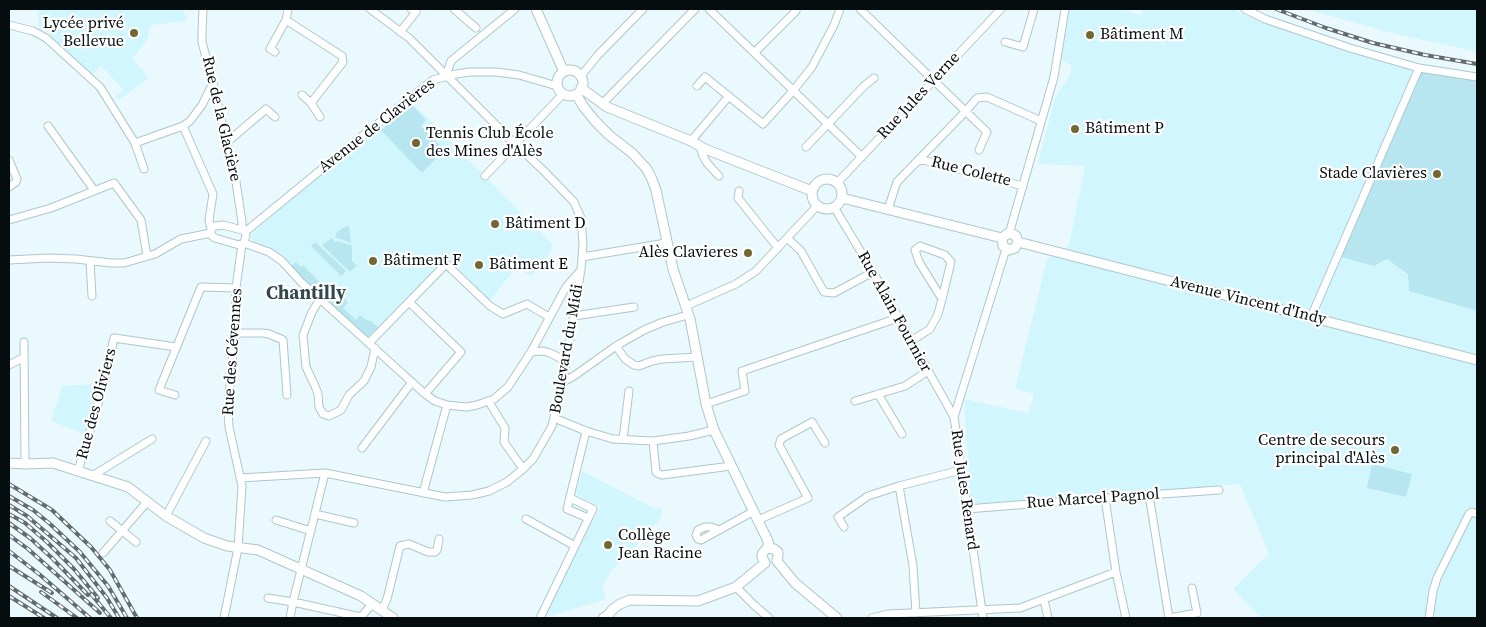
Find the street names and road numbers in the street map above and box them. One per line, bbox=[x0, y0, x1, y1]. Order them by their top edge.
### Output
street label: Rue Jules Verne bbox=[874, 48, 964, 144]
street label: Rue de la Glacière bbox=[197, 55, 245, 183]
street label: Avenue de Clavières bbox=[315, 75, 439, 177]
street label: Rue Colette bbox=[929, 153, 1013, 191]
street label: Rue Alain Fournier bbox=[853, 248, 935, 376]
street label: Avenue Vincent d'Indy bbox=[1168, 272, 1328, 330]
street label: Boulevard du Midi bbox=[546, 283, 588, 415]
street label: Rue des Cévennes bbox=[219, 288, 247, 416]
street label: Rue des Oliviers bbox=[73, 346, 121, 462]
street label: Rue Jules Renard bbox=[946, 428, 982, 552]
street label: Rue Marcel Pagnol bbox=[1026, 485, 1160, 513]

